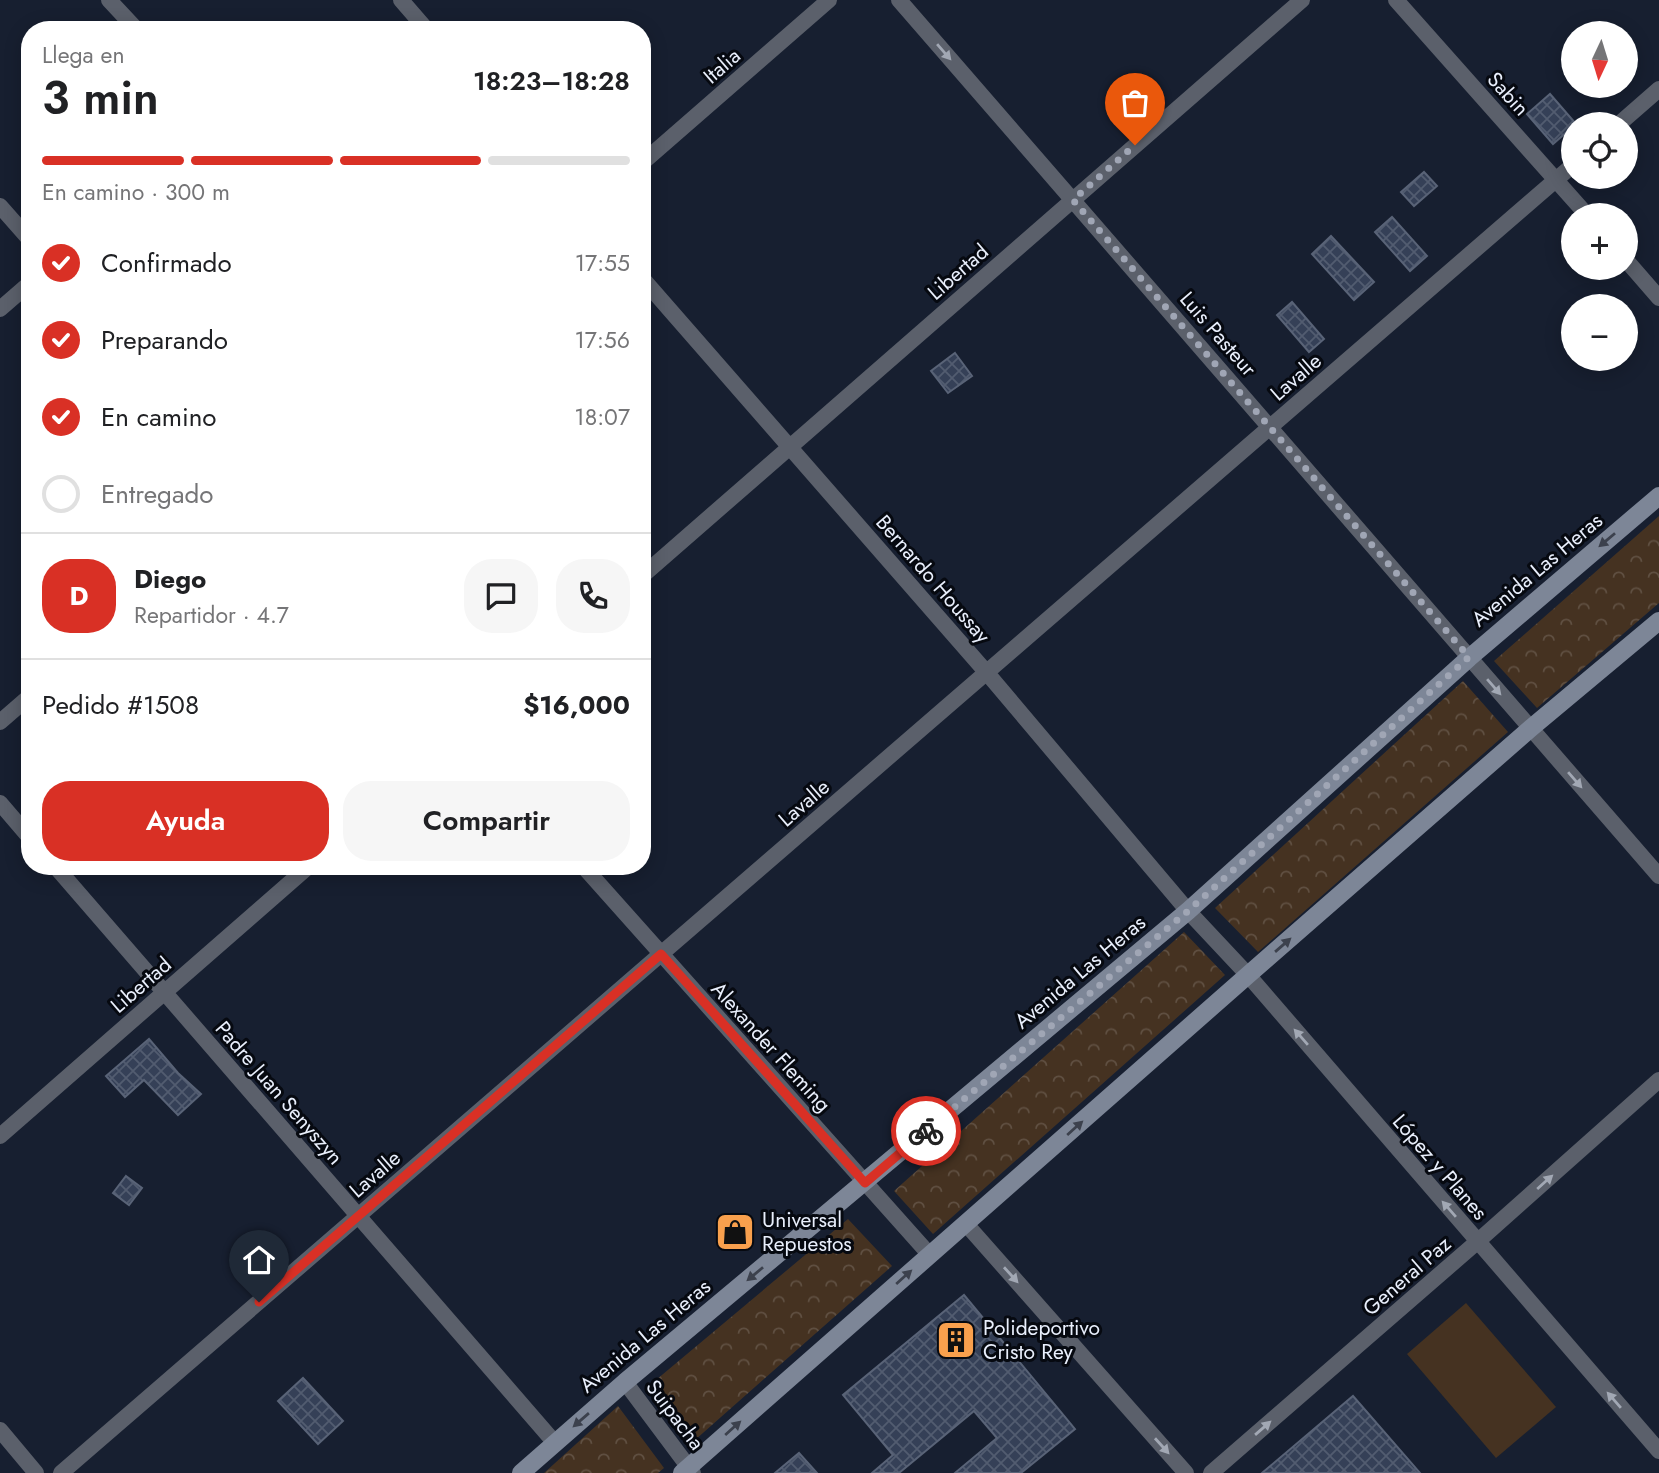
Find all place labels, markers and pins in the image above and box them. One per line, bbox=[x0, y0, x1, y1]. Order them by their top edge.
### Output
pin bbox=[1105, 73, 1165, 145]
place label: Universal Repuestos bbox=[762, 1205, 852, 1259]
shop icon: Universal Repuestos bbox=[714, 1211, 756, 1253]
pin bbox=[229, 1230, 289, 1302]
place label: Polideportivo Cristo Rey bbox=[983, 1313, 1100, 1367]
building icon: Polideportivo Cristo Rey bbox=[935, 1319, 977, 1361]

